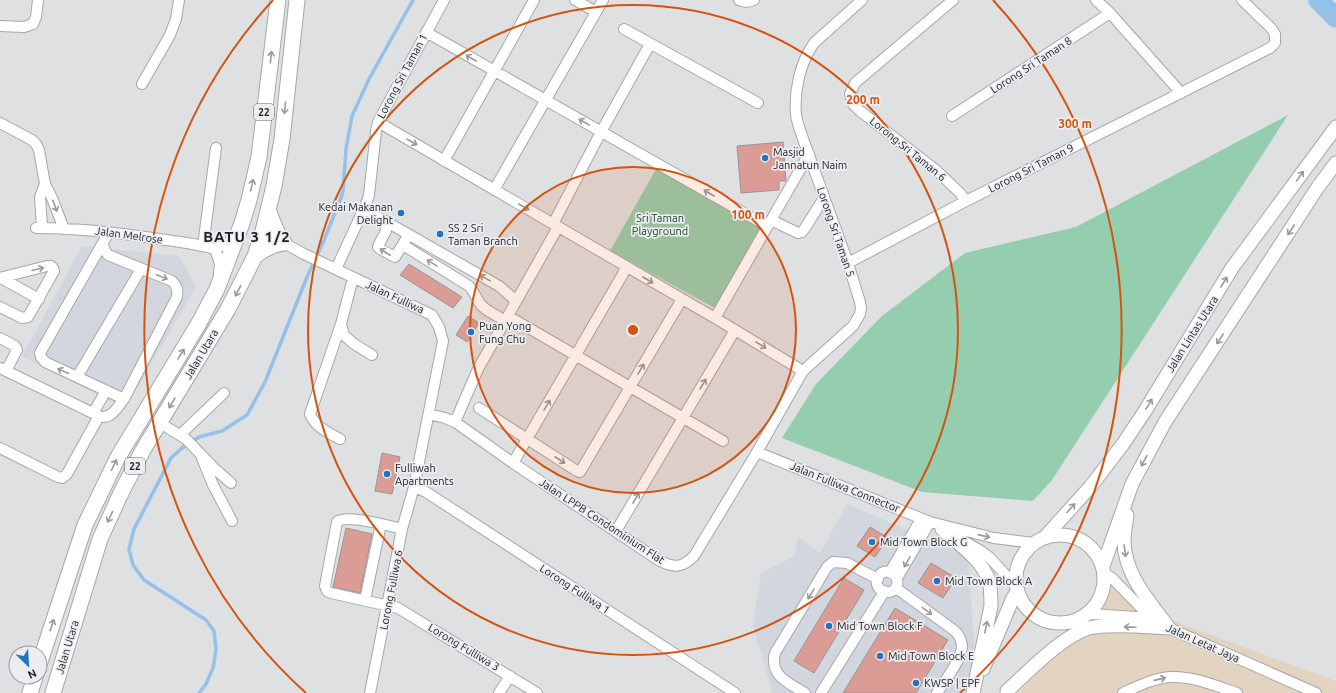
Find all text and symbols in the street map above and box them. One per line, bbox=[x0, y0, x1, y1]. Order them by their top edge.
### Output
street label: Lorong Sri Taman 1 bbox=[375, 32, 429, 120]
street label: Lorong Sri Taman 8 bbox=[988, 34, 1074, 96]
one-way arrow bbox=[268, 51, 275, 64]
one-way arrow bbox=[465, 54, 477, 61]
text: 200 m bbox=[846, 93, 880, 106]
one-way arrow bbox=[282, 101, 289, 114]
road number: 22 bbox=[254, 104, 274, 120]
street label: Lorong Sri Taman 6 bbox=[868, 115, 948, 183]
text: 300 m bbox=[1058, 117, 1092, 130]
one-way arrow bbox=[578, 118, 590, 126]
one-way arrow bbox=[406, 138, 418, 146]
street label: Lorong Sri Taman 9 bbox=[986, 141, 1076, 195]
place label: Masjid Jannatun Naim bbox=[773, 146, 847, 171]
marker: Masjid Jannatun Naim bbox=[760, 153, 770, 163]
one-way arrow bbox=[1296, 171, 1304, 182]
one-way arrow bbox=[249, 179, 257, 192]
street label: Lorong Sri Taman 5 bbox=[815, 185, 857, 279]
one-way arrow bbox=[703, 189, 715, 197]
one-way arrow bbox=[52, 199, 60, 211]
place label: Kedai Makanan Delight bbox=[318, 201, 394, 226]
one-way arrow bbox=[518, 204, 530, 212]
marker: Kedai Makanan Delight bbox=[396, 208, 406, 218]
text: 100 m bbox=[731, 208, 765, 221]
park label: Sri Taman Playground bbox=[632, 212, 688, 237]
place label: SS 2 Sri Taman Branch bbox=[448, 222, 518, 247]
street label: Jalan Melrose bbox=[94, 224, 164, 246]
one-way arrow bbox=[1286, 224, 1294, 236]
district label: BATU 3 1/2 bbox=[203, 228, 291, 245]
marker: SS 2 Sri Taman Branch bbox=[435, 229, 445, 239]
one-way arrow bbox=[380, 248, 391, 256]
one-way arrow bbox=[427, 259, 438, 267]
one-way arrow bbox=[31, 264, 44, 272]
one-way arrow bbox=[155, 273, 167, 281]
one-way arrow bbox=[479, 274, 491, 282]
one-way arrow bbox=[642, 276, 654, 284]
one-way arrow bbox=[1220, 277, 1228, 288]
street label: Jalan Fulliwa bbox=[364, 278, 426, 316]
one-way arrow bbox=[233, 284, 241, 296]
street label: Jalan Lintas Utara bbox=[1164, 294, 1220, 374]
place label: Puan Yong Fung Chu bbox=[479, 320, 531, 345]
centre of rings bbox=[626, 323, 640, 337]
street label: Jalan Utara bbox=[182, 327, 220, 381]
marker: Puan Yong Fung Chu bbox=[466, 327, 476, 337]
one-way arrow bbox=[1215, 333, 1224, 344]
one-way arrow bbox=[755, 342, 767, 350]
one-way arrow bbox=[176, 348, 185, 359]
one-way arrow bbox=[638, 363, 646, 375]
one-way arrow bbox=[57, 367, 69, 374]
one-way arrow bbox=[700, 378, 708, 390]
one-way arrow bbox=[167, 397, 175, 409]
one-way arrow bbox=[1145, 398, 1153, 410]
one-way arrow bbox=[543, 399, 551, 411]
one-way arrow bbox=[1140, 455, 1148, 467]
one-way arrow bbox=[554, 456, 565, 464]
road number: 22 bbox=[125, 458, 145, 474]
one-way arrow bbox=[111, 459, 118, 471]
street label: Jalan Fulliwa Connector bbox=[788, 459, 902, 515]
place label: Fulliwah Apartments bbox=[395, 462, 454, 487]
marker: Fulliwah Apartments bbox=[382, 469, 392, 479]
street label: Jalan LPPB Condominium Flat bbox=[537, 476, 668, 566]
one-way arrow bbox=[632, 492, 640, 504]
one-way arrow bbox=[1066, 503, 1075, 513]
one-way arrow bbox=[106, 511, 113, 523]
one-way arrow bbox=[977, 532, 990, 540]
place label: Mid Town Block G bbox=[880, 536, 967, 548]
marker: Mid Town Block G bbox=[867, 537, 877, 547]
one-way arrow bbox=[1122, 544, 1129, 557]
street label: Lorong Fulliwa 6 bbox=[377, 549, 405, 631]
one-way arrow bbox=[902, 556, 910, 568]
street label: Lorong Fulliwa 1 bbox=[538, 562, 612, 616]
place label: Mid Town Block A bbox=[945, 575, 1033, 587]
marker: Mid Town Block A bbox=[932, 576, 942, 586]
one-way arrow bbox=[806, 588, 814, 600]
one-way arrow bbox=[922, 607, 933, 615]
one-way arrow bbox=[49, 619, 56, 632]
street label: Jalan Utara bbox=[53, 619, 81, 675]
place label: Mid Town Block F bbox=[837, 620, 923, 632]
street label: Lorong Fulliwa 3 bbox=[426, 621, 502, 673]
marker: Mid Town Block F bbox=[824, 621, 834, 631]
one-way arrow bbox=[983, 621, 991, 634]
street label: Jalan Letat Jaya bbox=[1165, 621, 1241, 665]
one-way arrow bbox=[1124, 623, 1137, 630]
north arrow bbox=[8, 645, 48, 685]
place label: Mid Town Block E bbox=[888, 650, 974, 662]
marker: Mid Town Block E bbox=[875, 651, 885, 661]
text: N bbox=[26, 667, 38, 681]
one-way arrow bbox=[1153, 675, 1166, 683]
place label: KWSP | EPF bbox=[924, 677, 980, 689]
marker: KWSP | EPF bbox=[911, 678, 921, 688]

